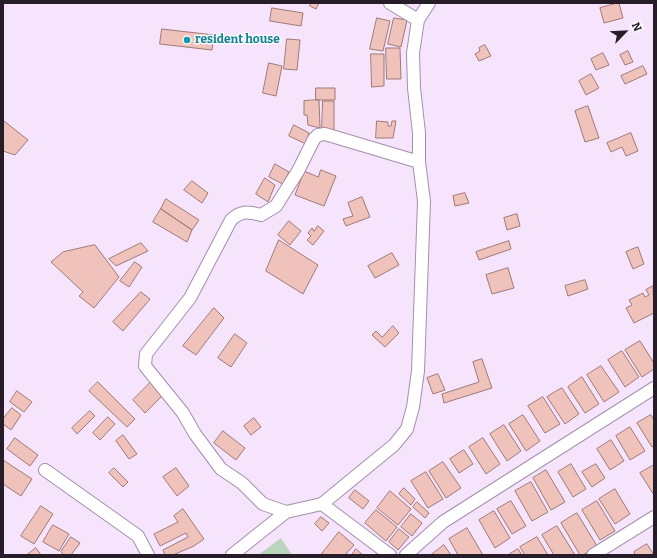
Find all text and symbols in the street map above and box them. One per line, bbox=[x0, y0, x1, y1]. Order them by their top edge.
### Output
north arrow bbox=[605, 12, 645, 52]
text: N bbox=[629, 20, 644, 33]
place label: resident house bbox=[195, 33, 280, 47]
marker: resident house bbox=[182, 35, 192, 45]

